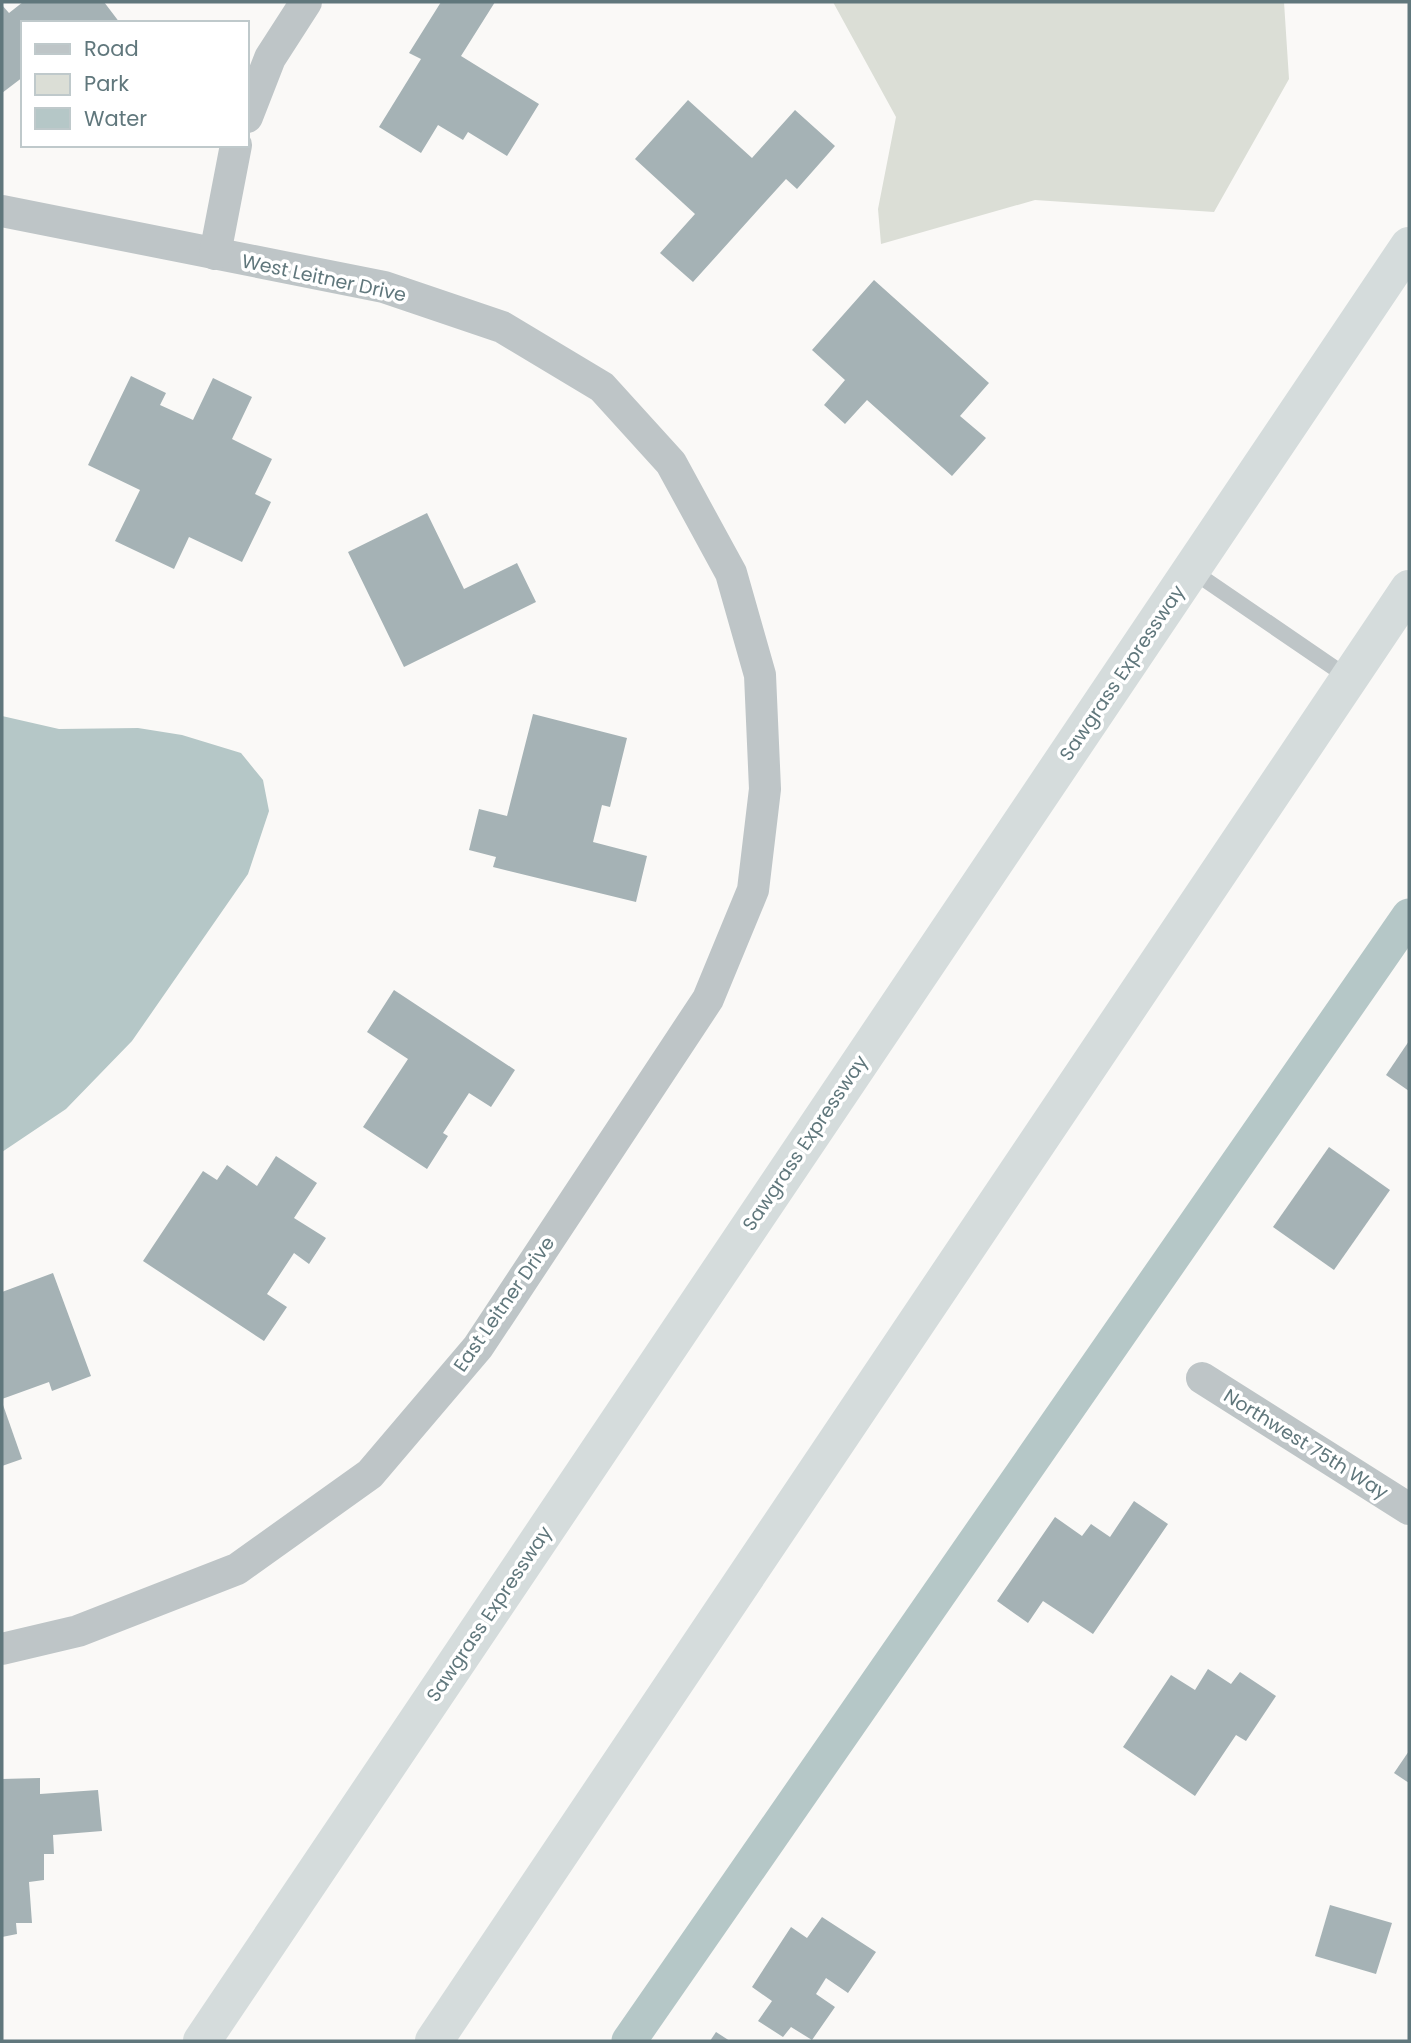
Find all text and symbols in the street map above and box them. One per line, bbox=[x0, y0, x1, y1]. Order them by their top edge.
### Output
legend bbox=[21, 21, 248, 147]
text: Road bbox=[84, 34, 139, 63]
text: Park bbox=[84, 69, 129, 98]
text: Water bbox=[84, 104, 147, 133]
street label: West Leitner Drive bbox=[239, 247, 409, 309]
street label: Sawgrass Expressway bbox=[1053, 579, 1191, 766]
street label: Sawgrass Expressway bbox=[736, 1049, 874, 1236]
street label: East Leitner Drive bbox=[447, 1231, 561, 1377]
street label: Northwest 75th Way bbox=[1218, 1382, 1394, 1506]
street label: Sawgrass Expressway bbox=[420, 1520, 558, 1707]

